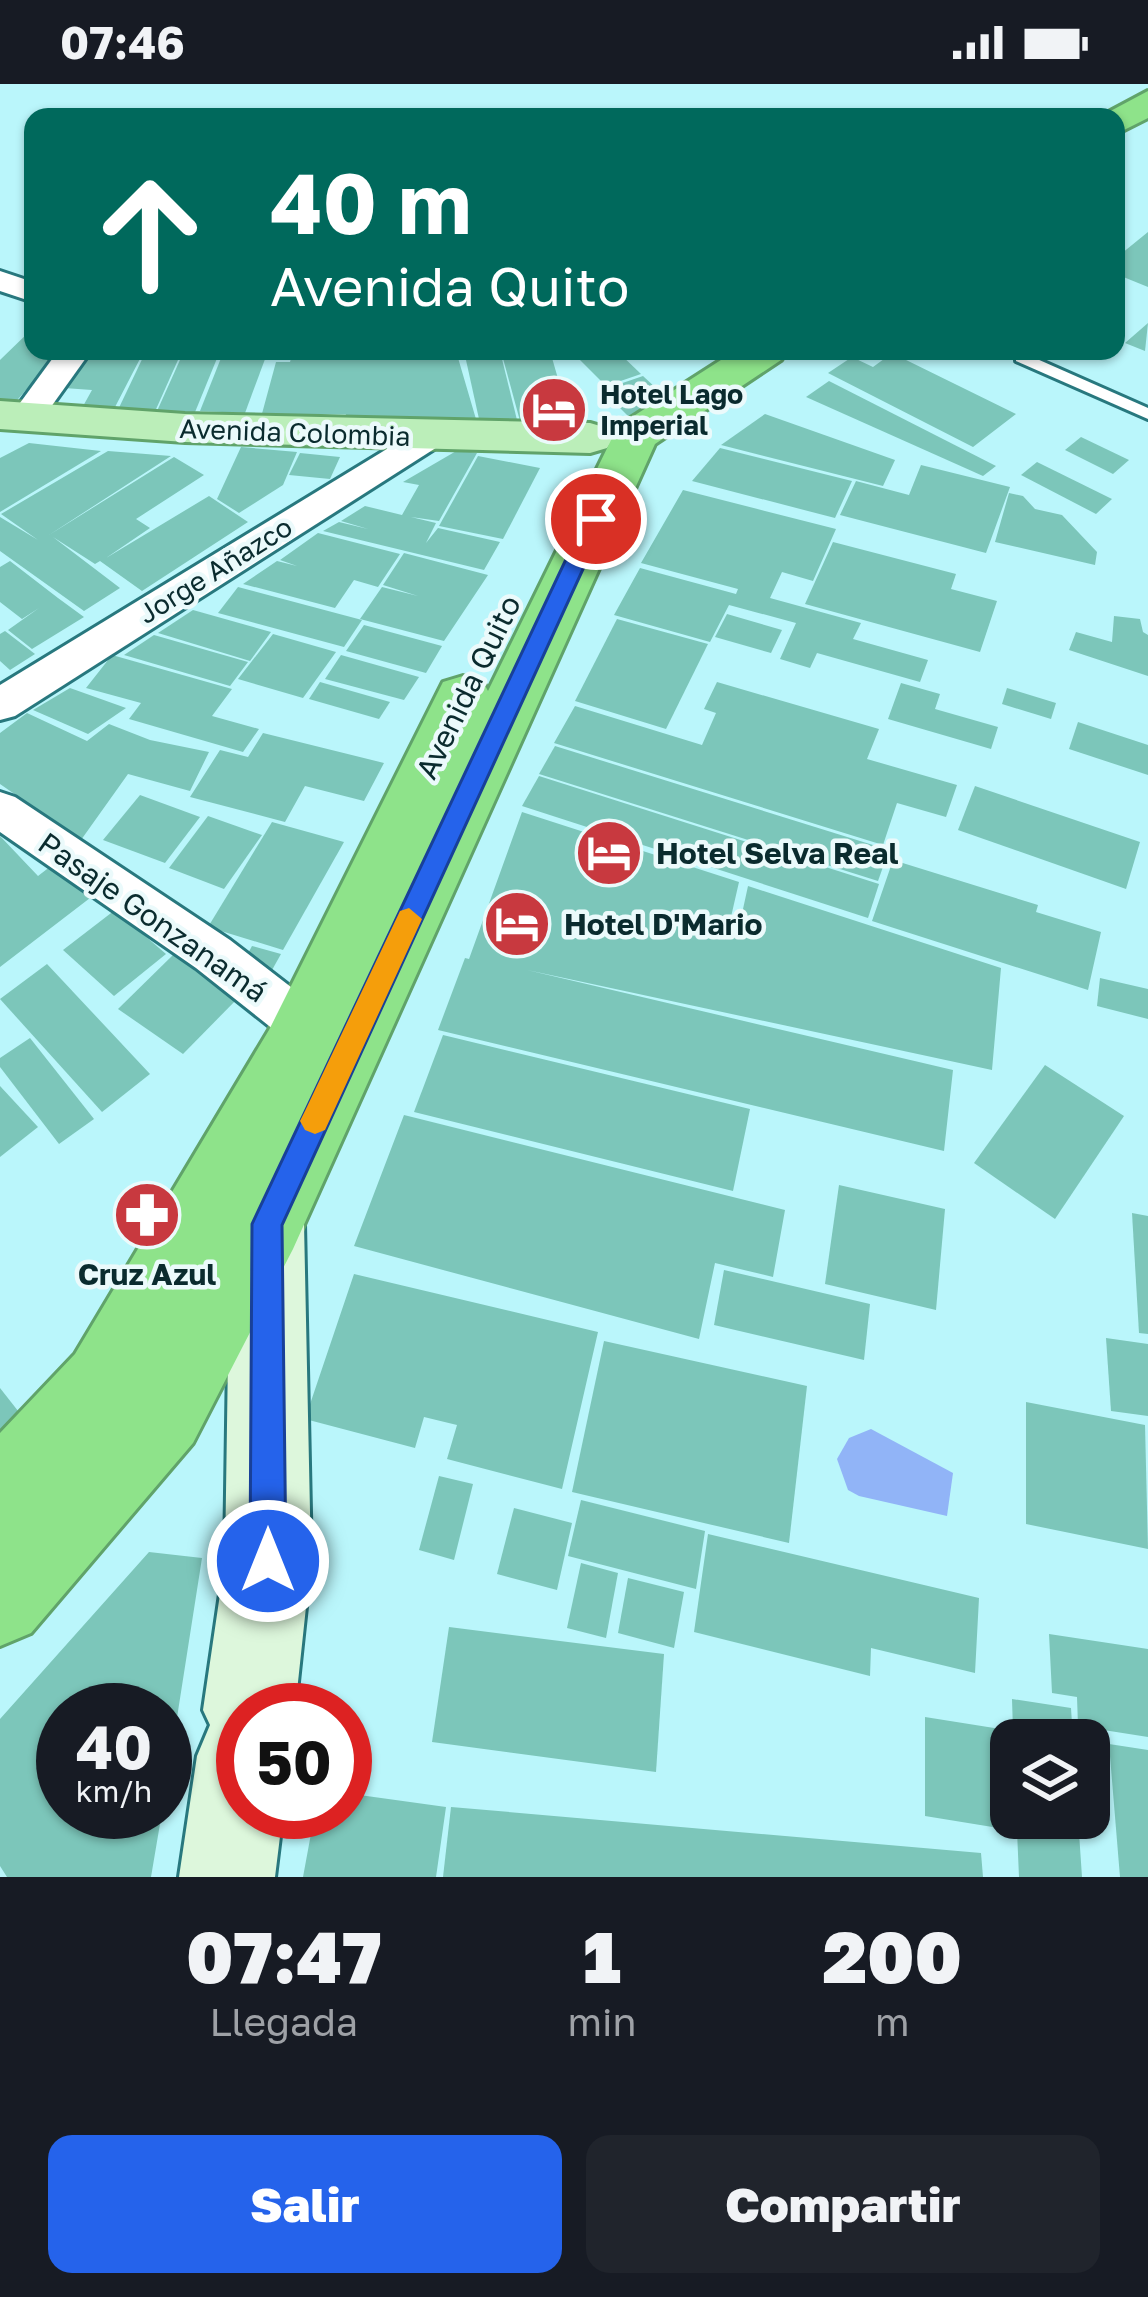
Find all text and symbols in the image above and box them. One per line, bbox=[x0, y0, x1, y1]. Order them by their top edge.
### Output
text: 07:46 bbox=[60, 15, 185, 69]
text: 40 m bbox=[270, 152, 472, 252]
icon: ahead bbox=[72, 156, 228, 312]
text: Avenida Quito bbox=[270, 253, 629, 318]
hotel icon: Hotel Lago Imperial bbox=[519, 375, 589, 445]
place label: Hotel Lago Imperial bbox=[600, 378, 743, 441]
street label: Avenida Colombia bbox=[179, 412, 411, 452]
pin bbox=[545, 468, 647, 570]
icon: arrive bbox=[563, 486, 629, 552]
street label: Jorge Añazco bbox=[132, 510, 298, 630]
street label: Avenida Quito bbox=[408, 589, 528, 785]
hotel icon: Hotel Selva Real bbox=[574, 818, 644, 888]
street label: Pasaje Gonzanamá bbox=[32, 825, 274, 1009]
place label: Hotel Selva Real bbox=[656, 835, 899, 871]
hotel icon: Hotel D'Mario bbox=[482, 889, 552, 959]
place label: Hotel D'Mario bbox=[564, 906, 763, 942]
pharmacy icon: Cruz Azul bbox=[112, 1180, 182, 1250]
place label: Cruz Azul bbox=[78, 1256, 216, 1292]
position arrow bbox=[205, 1498, 331, 1624]
speed limit sign: 50 bbox=[216, 1683, 372, 1839]
text: 40 bbox=[76, 1710, 152, 1782]
map controls bbox=[990, 1719, 1110, 1839]
button: layers bbox=[990, 1719, 1110, 1839]
text: km/h bbox=[76, 1773, 152, 1809]
text: 07:47 bbox=[186, 1912, 382, 1999]
text: 1 bbox=[583, 1912, 621, 1999]
text: 200 bbox=[822, 1912, 962, 1999]
text: Llegada bbox=[209, 1998, 358, 2045]
text: min bbox=[568, 1998, 637, 2045]
text: m bbox=[875, 1998, 910, 2045]
button: Salir bbox=[48, 2135, 562, 2273]
button: Compartir bbox=[586, 2135, 1100, 2273]

